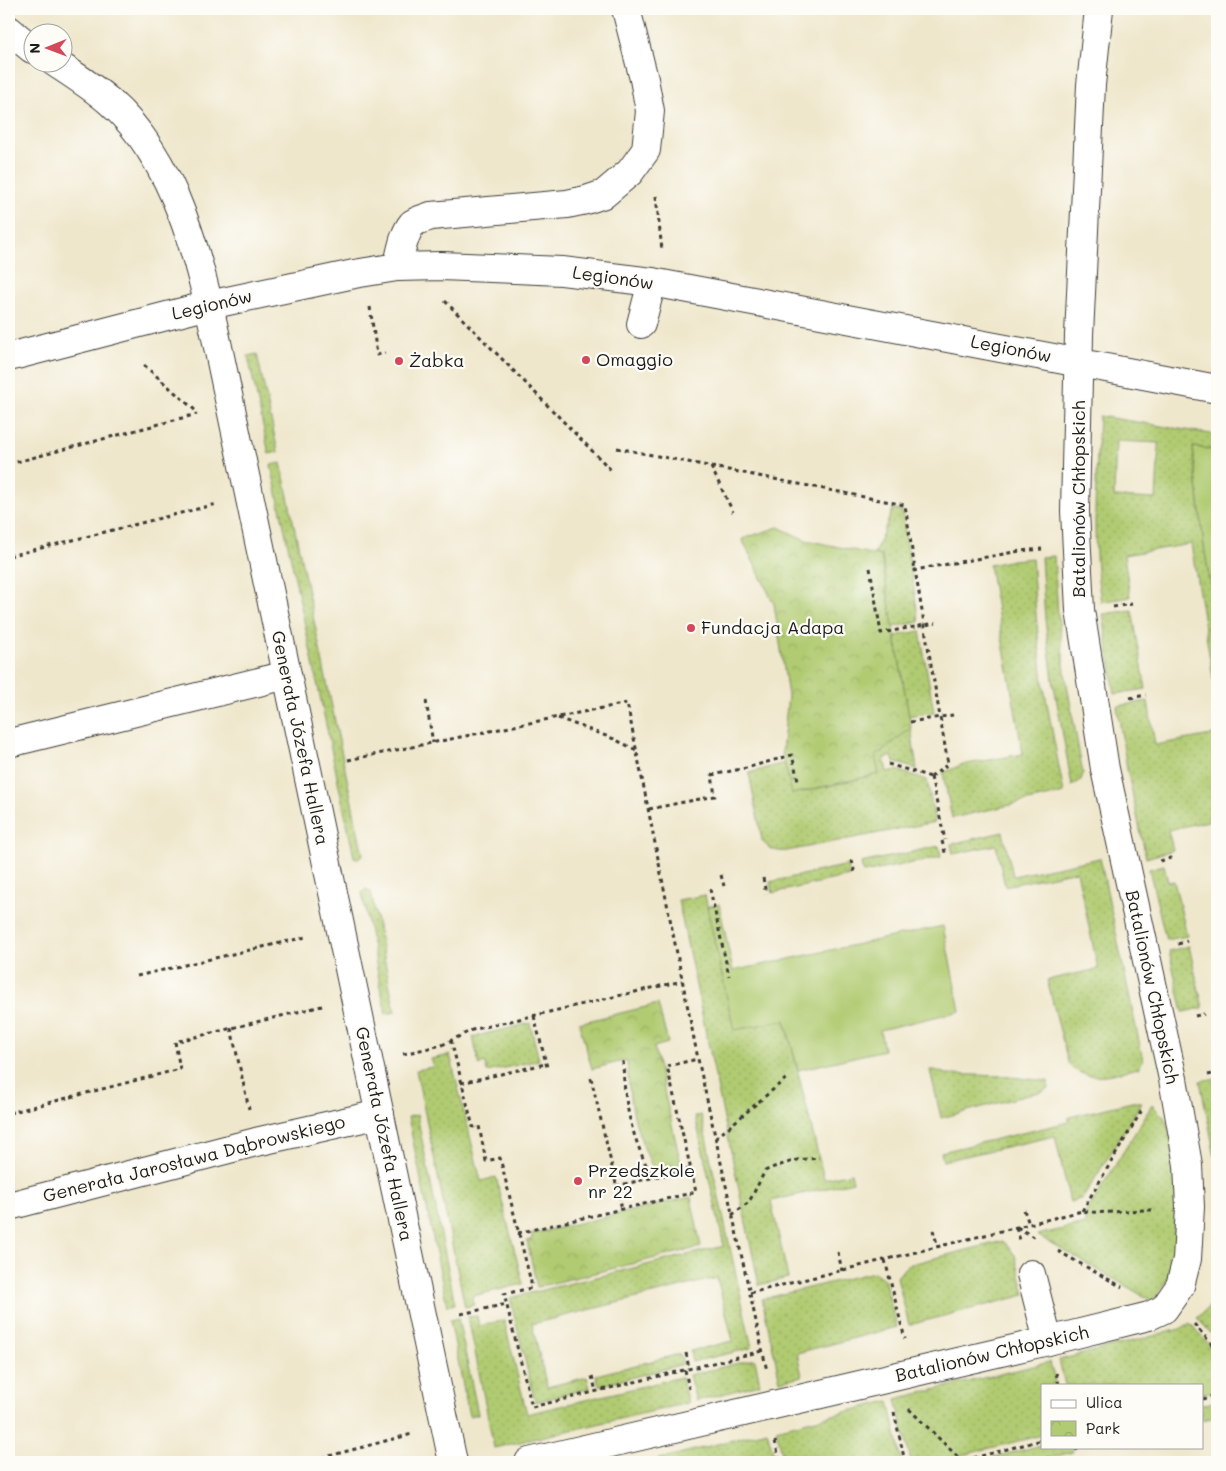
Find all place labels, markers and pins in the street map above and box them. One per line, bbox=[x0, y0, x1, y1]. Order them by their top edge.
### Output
place label: Omaggio bbox=[596, 347, 673, 371]
place label: Żabka bbox=[409, 348, 465, 372]
marker: Omaggio bbox=[580, 354, 592, 366]
marker: Żabka bbox=[393, 355, 405, 367]
place label: Fundacja Adapa bbox=[701, 615, 845, 639]
marker: Fundacja Adapa bbox=[685, 622, 697, 634]
place label: Przedszkole nr 22 bbox=[588, 1158, 695, 1203]
marker: Przedszkole nr 22 bbox=[572, 1175, 584, 1187]

